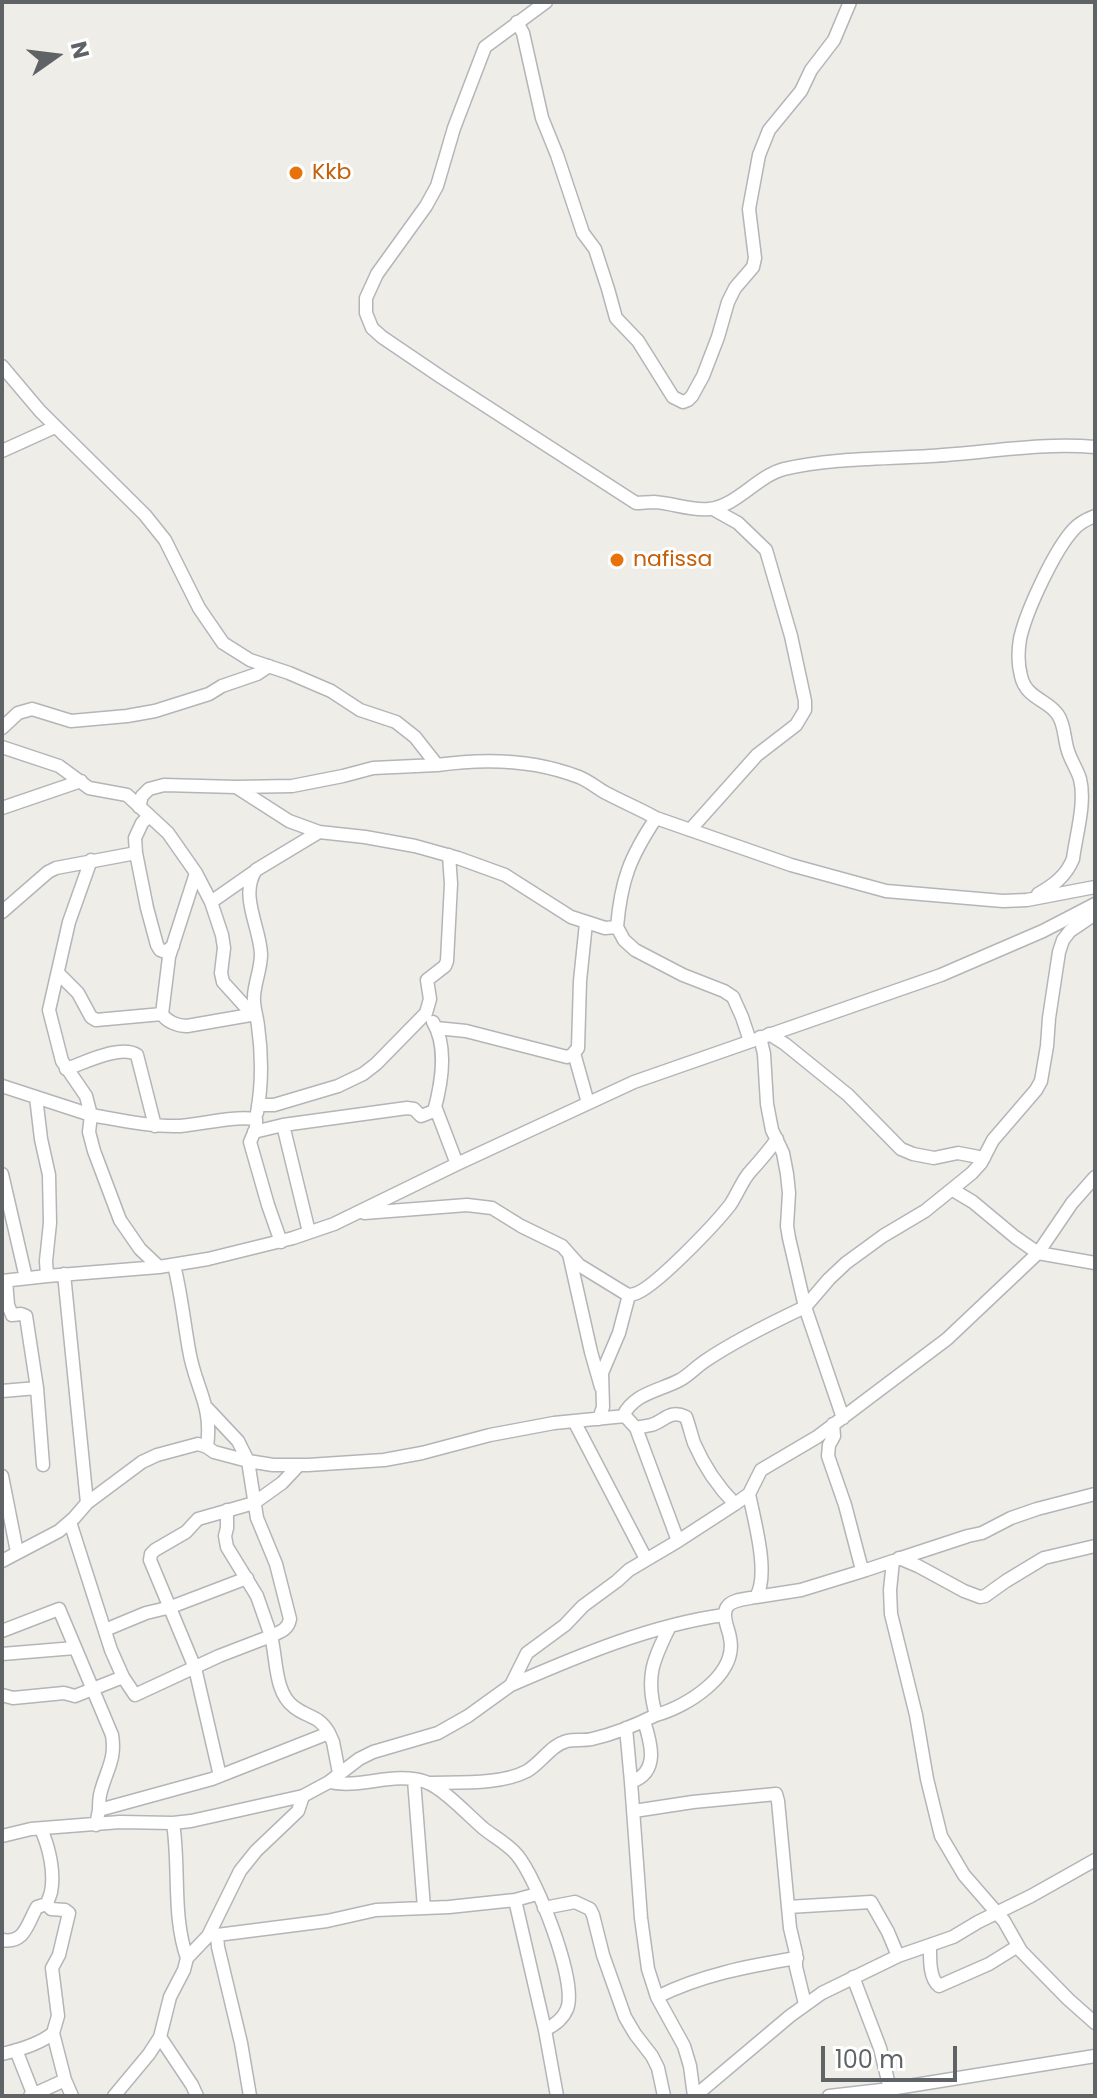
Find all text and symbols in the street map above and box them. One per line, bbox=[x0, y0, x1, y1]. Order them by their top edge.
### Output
north arrow bbox=[16, 16, 96, 96]
text: N bbox=[63, 38, 97, 62]
place label: Kkb bbox=[312, 160, 351, 186]
marker: Kkb bbox=[287, 164, 305, 182]
place label: nafissa bbox=[633, 547, 712, 573]
marker: nafissa bbox=[608, 551, 626, 569]
scale bar bbox=[825, 2030, 961, 2080]
text: 100 m bbox=[835, 2043, 904, 2076]

